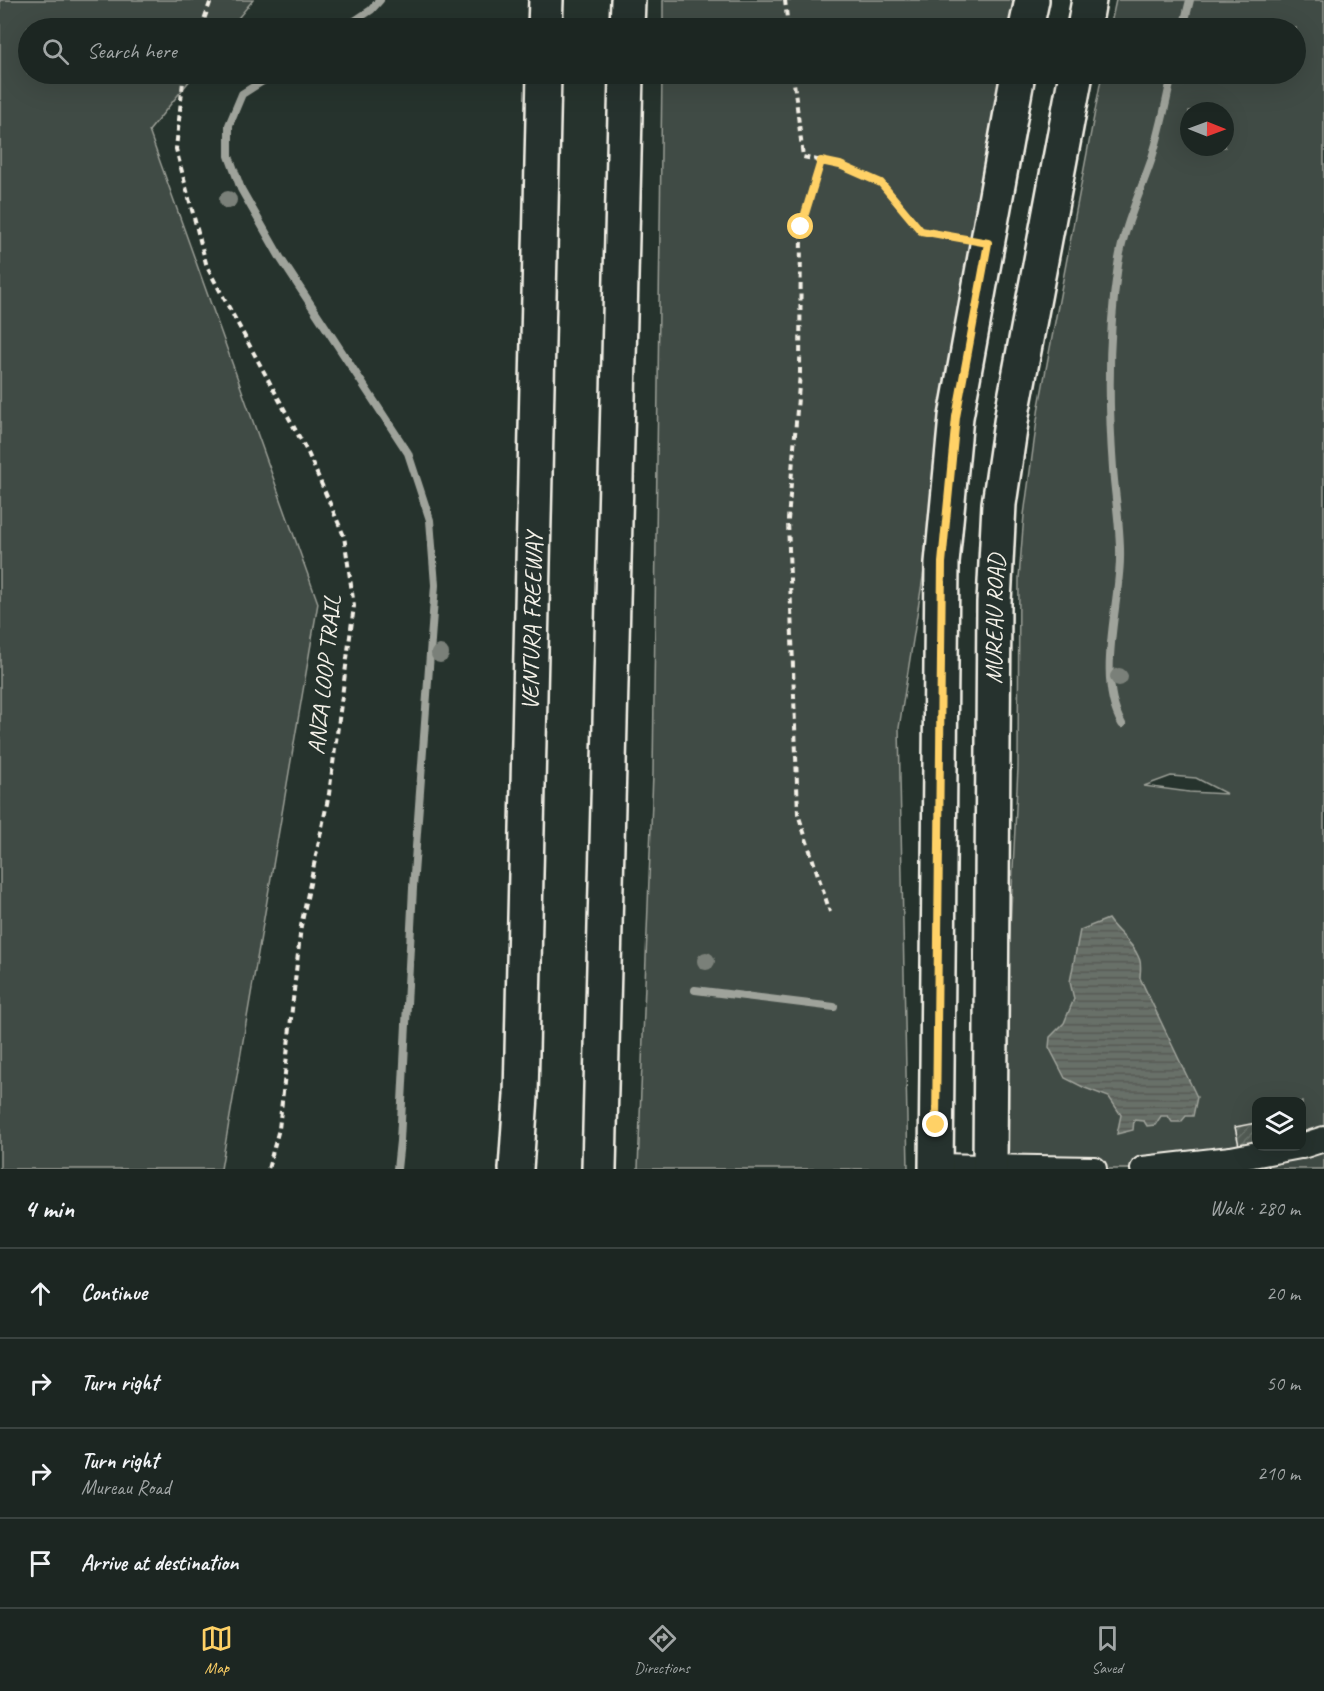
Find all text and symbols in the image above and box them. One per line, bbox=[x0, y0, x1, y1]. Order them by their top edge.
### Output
search box bbox=[18, 18, 1306, 84]
icon: search bbox=[39, 35, 72, 68]
text: Search here bbox=[87, 37, 177, 65]
north arrow bbox=[1180, 102, 1234, 156]
route start bbox=[787, 213, 813, 239]
street label: VENTURA FREEWAY bbox=[515, 528, 549, 711]
street label: MUREAU ROAD bbox=[978, 551, 1012, 684]
street label: ANZA LOOP TRAIL bbox=[301, 593, 347, 756]
map controls bbox=[1252, 1097, 1306, 1151]
button: layers bbox=[1252, 1097, 1306, 1151]
route end bbox=[922, 1111, 948, 1137]
text: 4 min bbox=[24, 1192, 74, 1225]
text: Walk · 280 m bbox=[1210, 1196, 1300, 1221]
icon: ahead bbox=[24, 1277, 57, 1310]
text: Continue bbox=[81, 1279, 147, 1307]
text: 20 m bbox=[1266, 1281, 1300, 1306]
icon: right bbox=[24, 1367, 57, 1400]
text: Turn right bbox=[81, 1369, 158, 1397]
text: 50 m bbox=[1266, 1371, 1300, 1396]
text: Turn right bbox=[81, 1447, 158, 1475]
icon: right bbox=[24, 1457, 57, 1490]
text: 210 m bbox=[1257, 1461, 1300, 1486]
text: Mureau Road bbox=[81, 1475, 170, 1500]
icon: arrive bbox=[24, 1547, 57, 1580]
text: Arrive at destination bbox=[81, 1549, 238, 1577]
tab: Map bbox=[200, 1622, 233, 1678]
tab: Directions bbox=[634, 1622, 690, 1678]
tab: Saved bbox=[1091, 1622, 1124, 1678]

